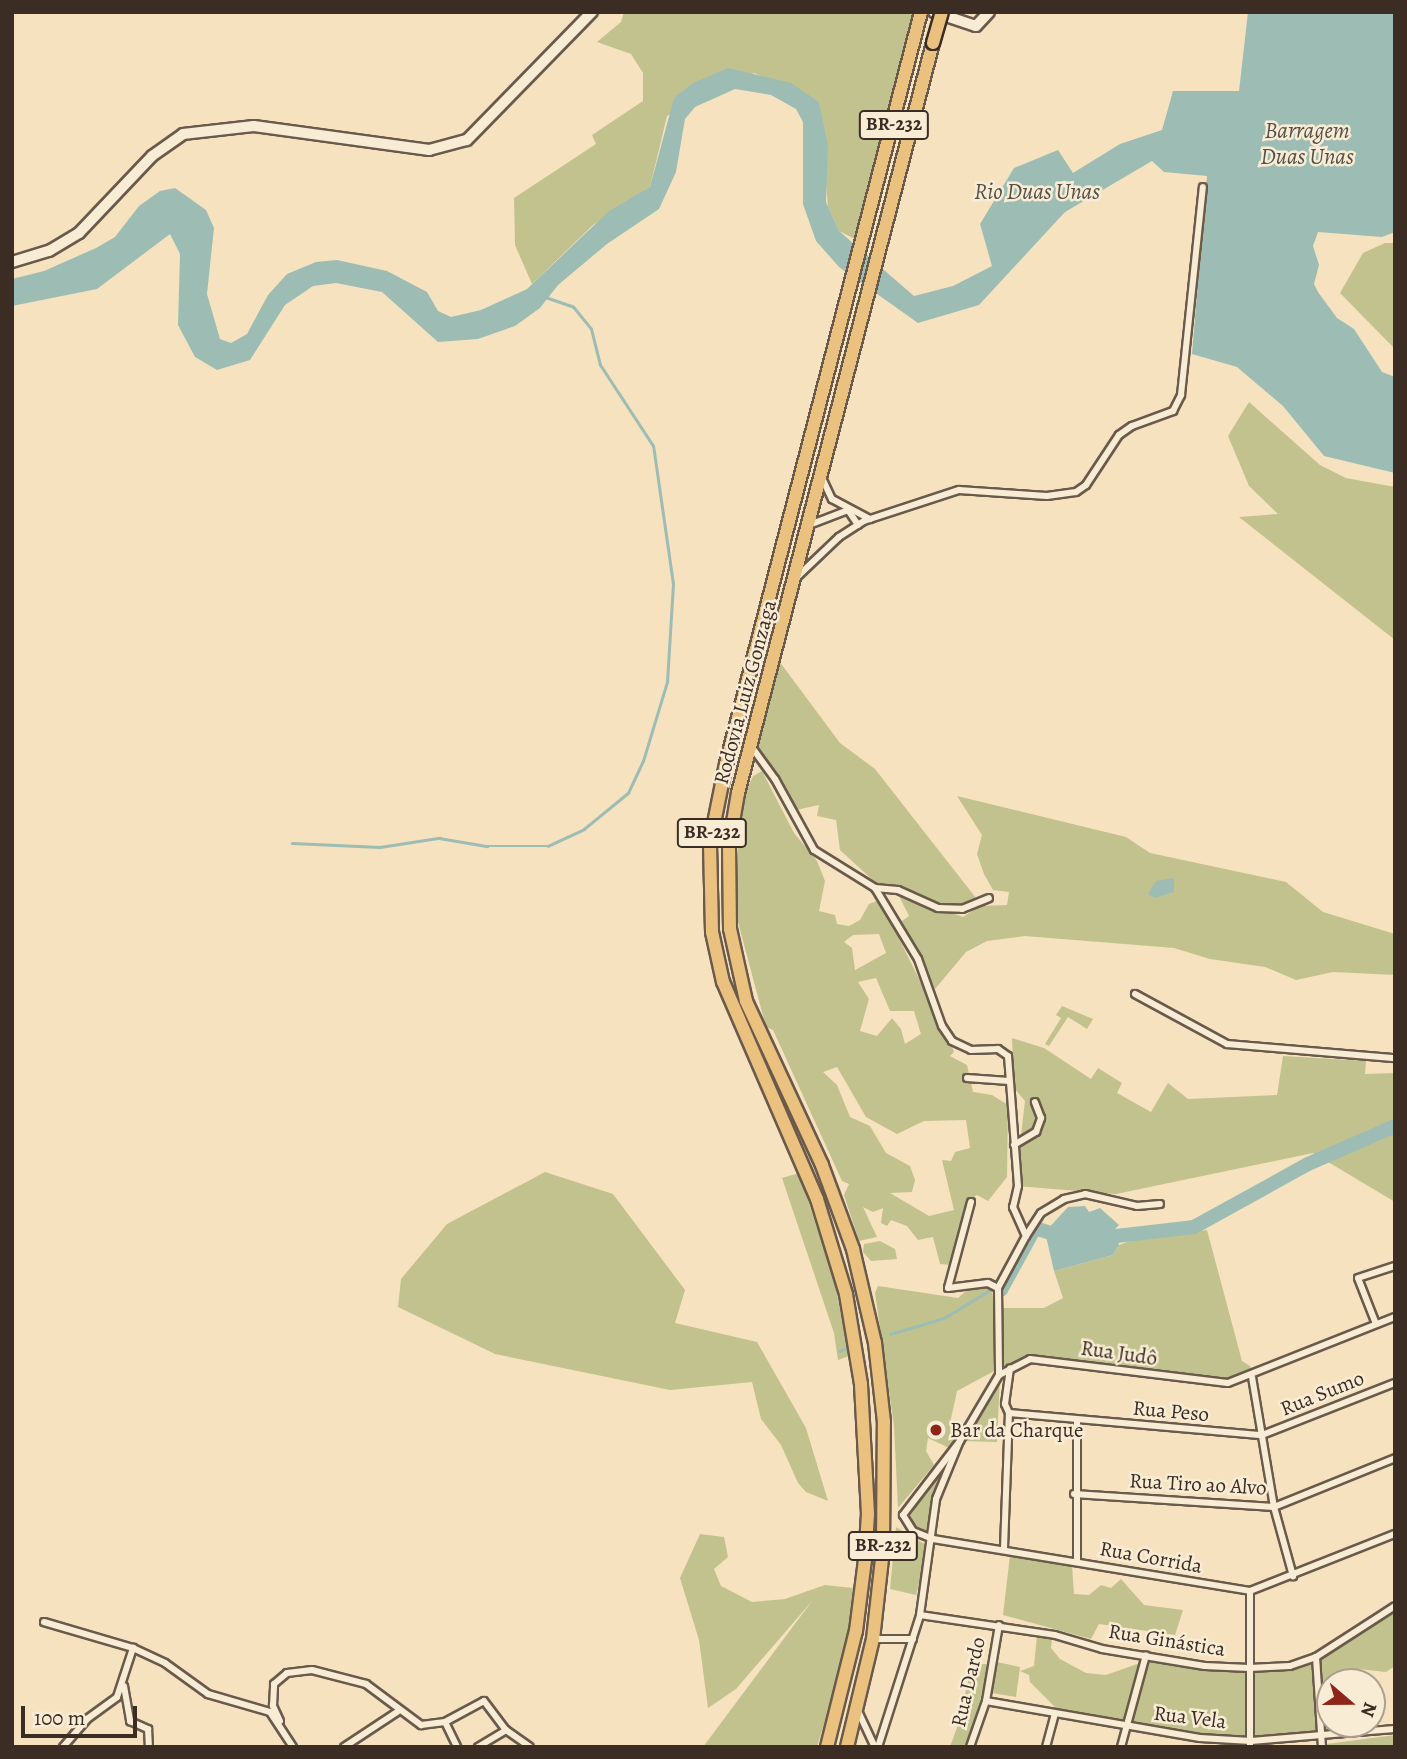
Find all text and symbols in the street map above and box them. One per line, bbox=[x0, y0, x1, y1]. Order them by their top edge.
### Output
road number: BR-232 bbox=[857, 110, 931, 140]
water label: Barragem Duas Unas bbox=[1260, 117, 1354, 171]
water label: Rio Duas Unas bbox=[974, 178, 1100, 206]
street label: Rodovia Luiz Gonzaga bbox=[708, 597, 782, 787]
road number: BR-232 bbox=[675, 818, 749, 848]
street label: Rua Judô bbox=[1079, 1335, 1159, 1371]
street label: Rua Sumo bbox=[1277, 1365, 1367, 1421]
street label: Rua Peso bbox=[1132, 1395, 1210, 1427]
place label: Bar da Charque bbox=[950, 1417, 1083, 1443]
marker: Bar da Charque bbox=[928, 1422, 944, 1438]
street label: Rua Tiro ao Alvo bbox=[1129, 1468, 1267, 1500]
road number: BR-232 bbox=[846, 1530, 920, 1562]
street label: Rua Corrida bbox=[1098, 1536, 1204, 1578]
street label: Rua Ginástica bbox=[1107, 1618, 1227, 1662]
street label: Rua Dardo bbox=[945, 1635, 991, 1729]
north arrow bbox=[1316, 1668, 1386, 1738]
scale bar bbox=[24, 1692, 140, 1736]
text: N bbox=[1354, 1699, 1383, 1720]
street label: Rua Vela bbox=[1152, 1700, 1228, 1734]
text: 100 m bbox=[34, 1704, 85, 1732]

